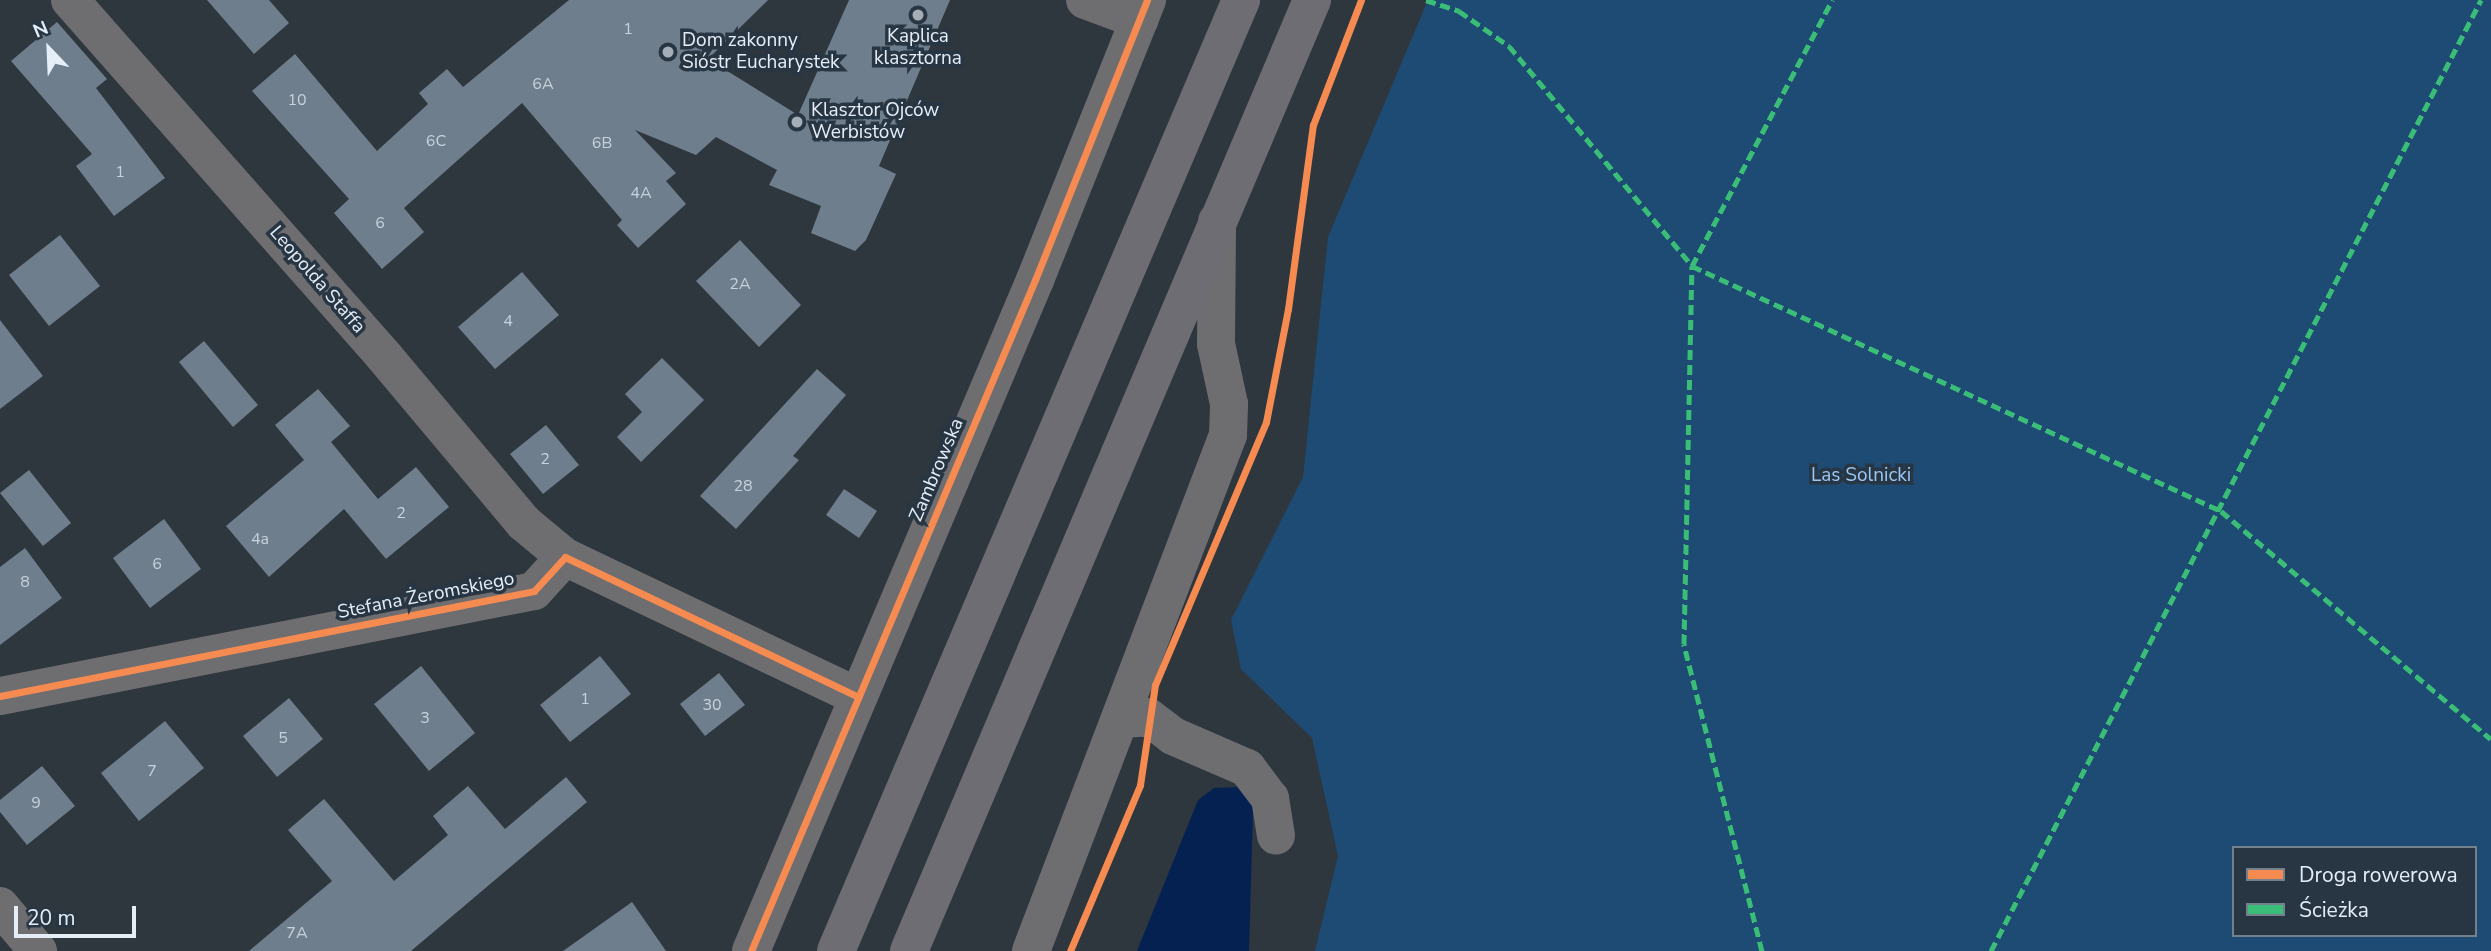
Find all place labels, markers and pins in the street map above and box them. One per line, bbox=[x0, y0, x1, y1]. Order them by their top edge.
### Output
marker: Kaplica klasztorna bbox=[910, 7, 926, 23]
place label: Kaplica klasztorna bbox=[874, 26, 962, 70]
place label: Dom zakonny Sióstr Eucharystek bbox=[682, 30, 840, 74]
marker: Dom zakonny Sióstr Eucharystek bbox=[660, 44, 676, 60]
place label: Klasztor Ojców Werbistów bbox=[811, 100, 939, 144]
marker: Klasztor Ojców Werbistów bbox=[789, 114, 805, 130]

